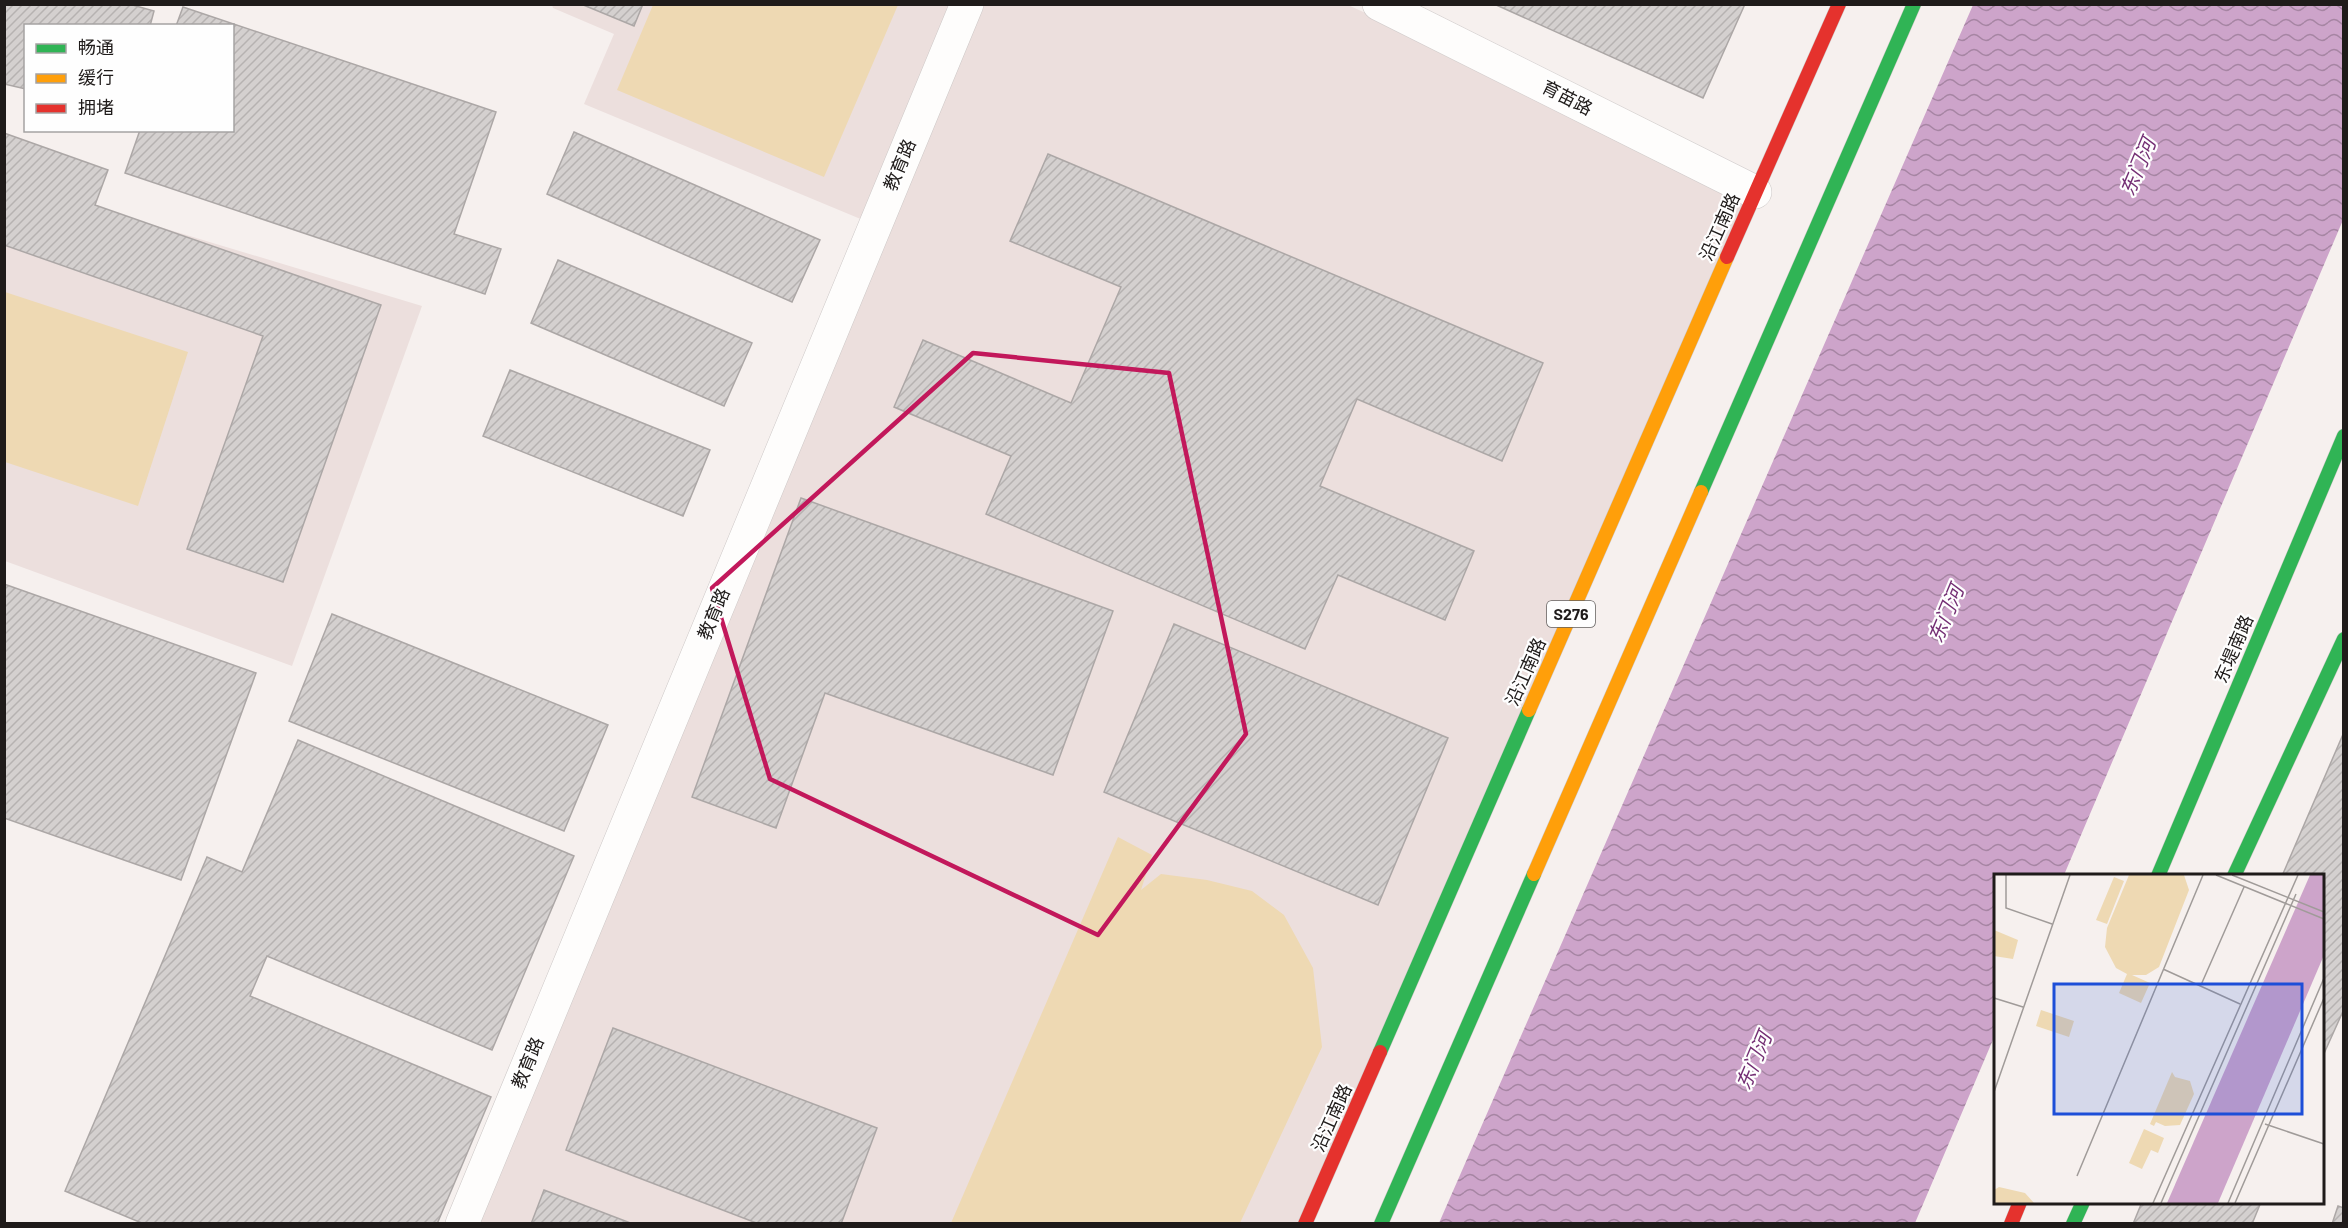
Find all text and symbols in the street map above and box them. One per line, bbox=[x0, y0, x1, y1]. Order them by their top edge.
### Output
legend bbox=[24, 24, 234, 132]
text: 畅通 bbox=[78, 36, 114, 58]
text: 缓行 bbox=[78, 66, 114, 88]
street label: 育苗路 bbox=[1538, 75, 1597, 119]
text: 拥堵 bbox=[78, 96, 114, 118]
water label: 东门河 bbox=[2114, 131, 2161, 199]
street label: 教育路 bbox=[878, 135, 920, 194]
street label: 沿江南路 bbox=[1694, 189, 1744, 264]
water label: 东门河 bbox=[1922, 578, 1969, 646]
street label: 教育路 bbox=[692, 584, 734, 643]
road number: S276 bbox=[1547, 601, 1595, 627]
street label: 东堤南路 bbox=[2209, 611, 2257, 686]
street label: 沿江南路 bbox=[1500, 634, 1550, 709]
inset map bbox=[1994, 874, 2324, 1204]
water label: 东门河 bbox=[1730, 1025, 1777, 1093]
street label: 教育路 bbox=[506, 1033, 548, 1092]
street label: 沿江南路 bbox=[1306, 1080, 1356, 1155]

